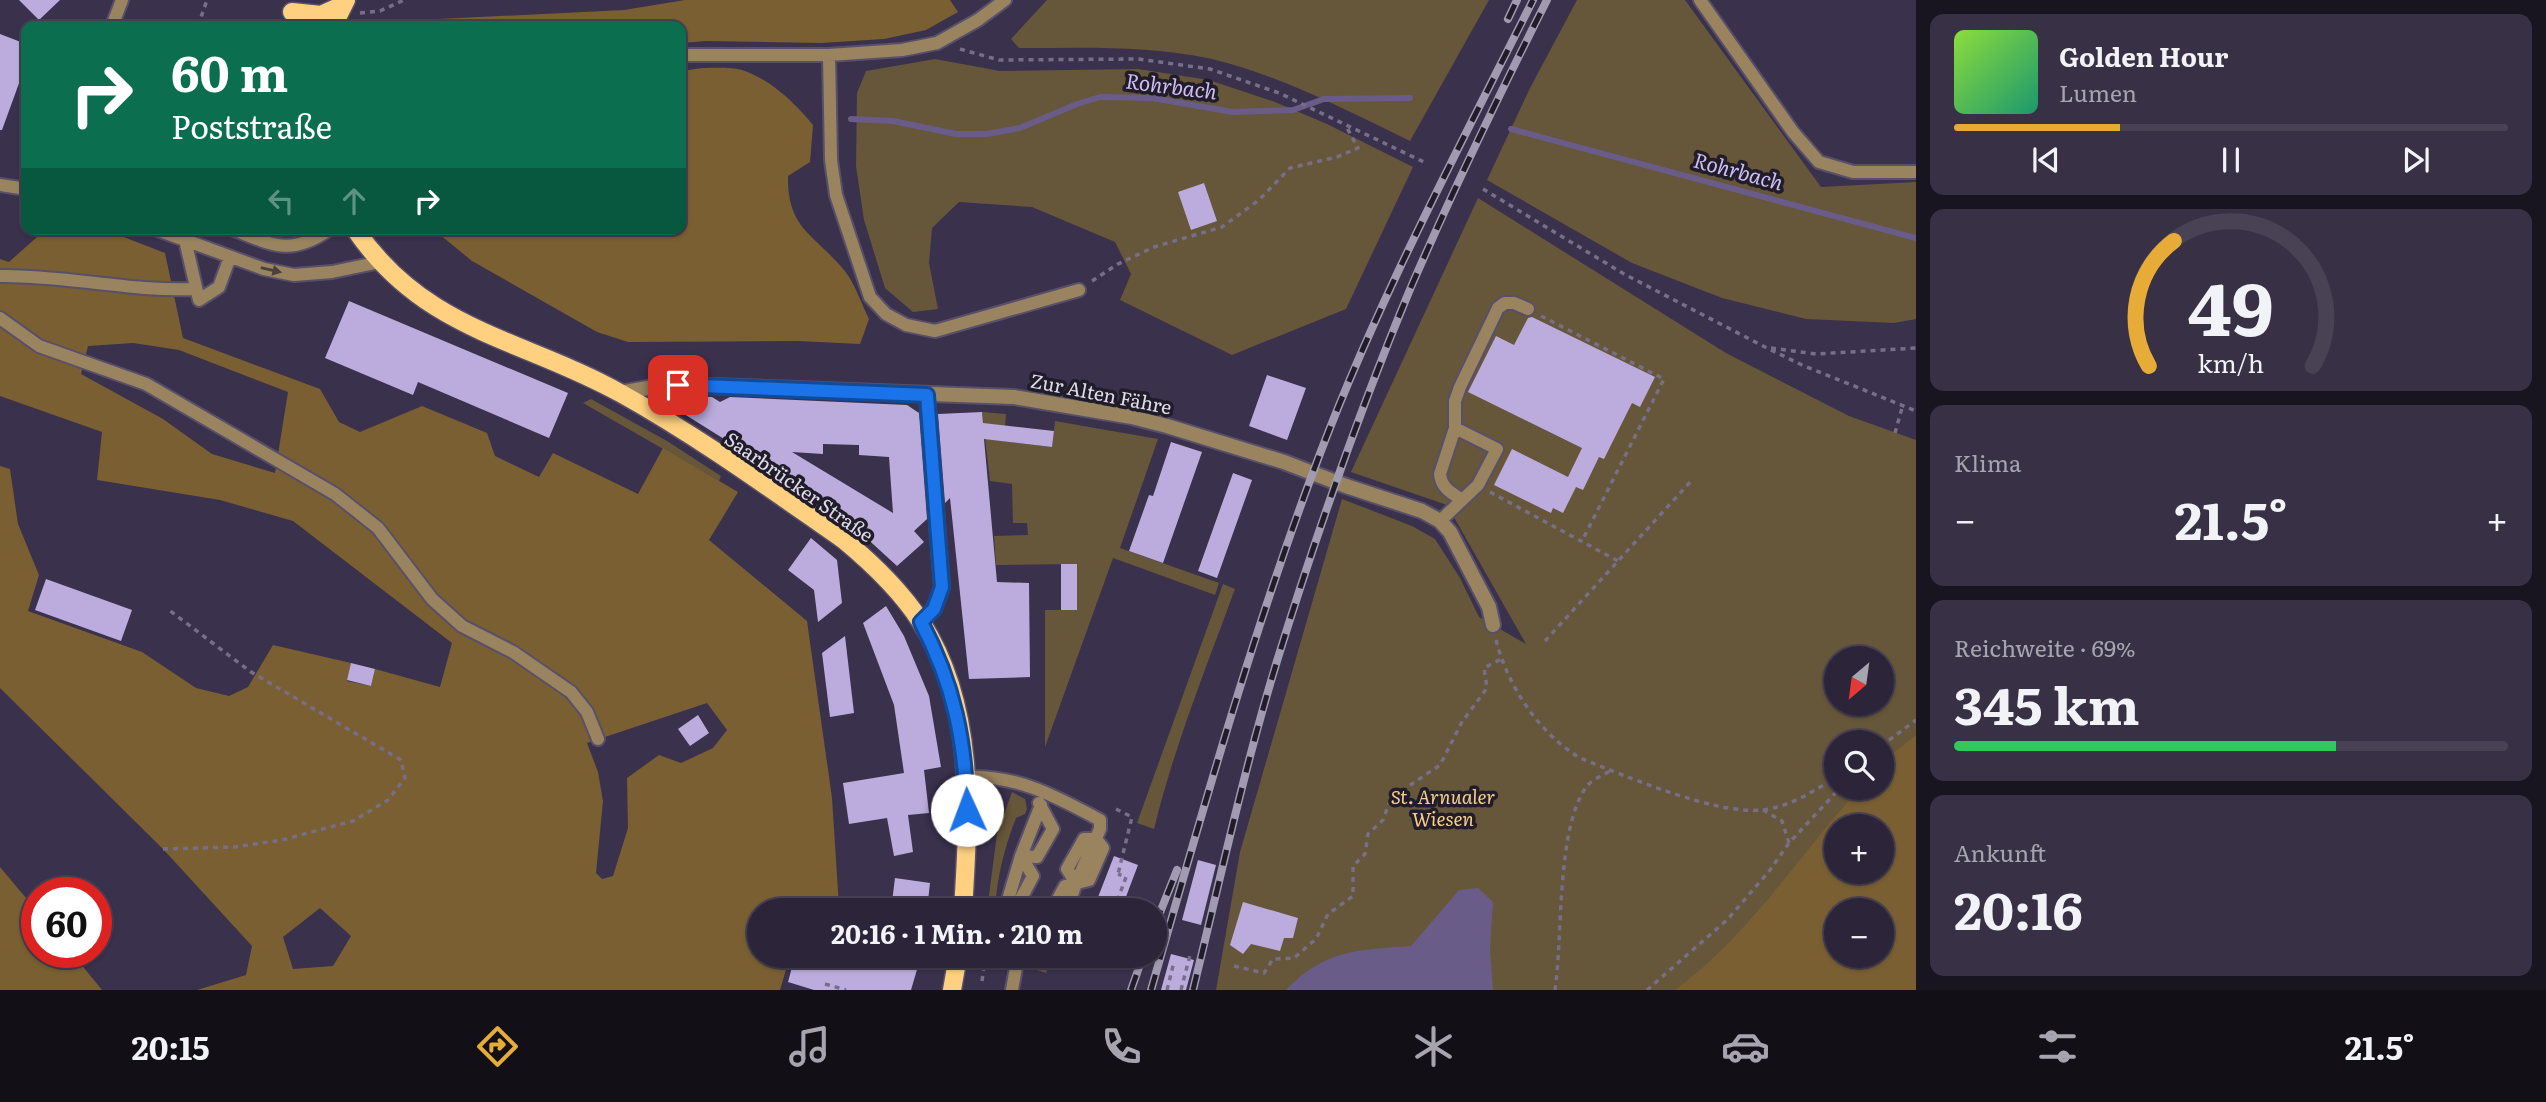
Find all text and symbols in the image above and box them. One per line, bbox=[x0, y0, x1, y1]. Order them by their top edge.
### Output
text: 60 m bbox=[171, 34, 288, 107]
text: Golden Hour bbox=[2059, 36, 2228, 75]
icon: right bbox=[56, 49, 147, 140]
water label: Rohrbach bbox=[1124, 64, 1219, 106]
text: Lumen bbox=[2059, 75, 2137, 109]
text: Poststraße bbox=[171, 101, 332, 149]
icon: previous bbox=[2027, 141, 2065, 179]
icon: pause bbox=[2212, 141, 2250, 179]
icon: next bbox=[2397, 141, 2435, 179]
water label: Rohrbach bbox=[1690, 143, 1788, 197]
icon: left bbox=[262, 182, 300, 220]
icon: ahead bbox=[335, 182, 373, 220]
icon: right bbox=[408, 182, 446, 220]
text: 49 bbox=[2188, 250, 2274, 358]
one-way arrow bbox=[260, 265, 282, 276]
text: km/h bbox=[2198, 344, 2264, 381]
pin bbox=[648, 355, 708, 415]
icon: arrive bbox=[659, 366, 697, 404]
street label: Zur Alten Fähre bbox=[1028, 366, 1174, 420]
street label: Saarbrücker Straße bbox=[719, 424, 880, 548]
text: Klima bbox=[1954, 445, 2021, 479]
text: 21.5° bbox=[2174, 479, 2288, 556]
text: − bbox=[1954, 489, 1976, 546]
text: + bbox=[2486, 489, 2508, 546]
text: Reichweite · 69% bbox=[1954, 630, 2136, 664]
north arrow bbox=[1824, 646, 1894, 716]
map controls bbox=[1824, 646, 1894, 968]
text: 345 km bbox=[1954, 664, 2140, 741]
button: search bbox=[1824, 730, 1894, 800]
position arrow bbox=[930, 773, 1004, 847]
park label: St. Arnualer Wiesen bbox=[1391, 782, 1496, 832]
button: + bbox=[1824, 814, 1894, 884]
text: Ankunft bbox=[1954, 835, 2046, 869]
text: 20:16 bbox=[1954, 869, 2083, 946]
speed limit sign: 60 bbox=[21, 877, 112, 968]
button: − bbox=[1824, 898, 1894, 968]
text: 20:16 · 1 Min. · 210 m bbox=[831, 913, 1083, 952]
text: 20:15 bbox=[132, 1022, 210, 1070]
icon: directions bbox=[473, 1022, 522, 1071]
icon: music bbox=[785, 1022, 834, 1071]
icon: phone bbox=[1097, 1022, 1146, 1071]
icon: climate bbox=[1409, 1022, 1458, 1071]
icon: car bbox=[1721, 1022, 1770, 1071]
icon: filters bbox=[2033, 1022, 2082, 1071]
text: 21.5° bbox=[2345, 1022, 2414, 1070]

